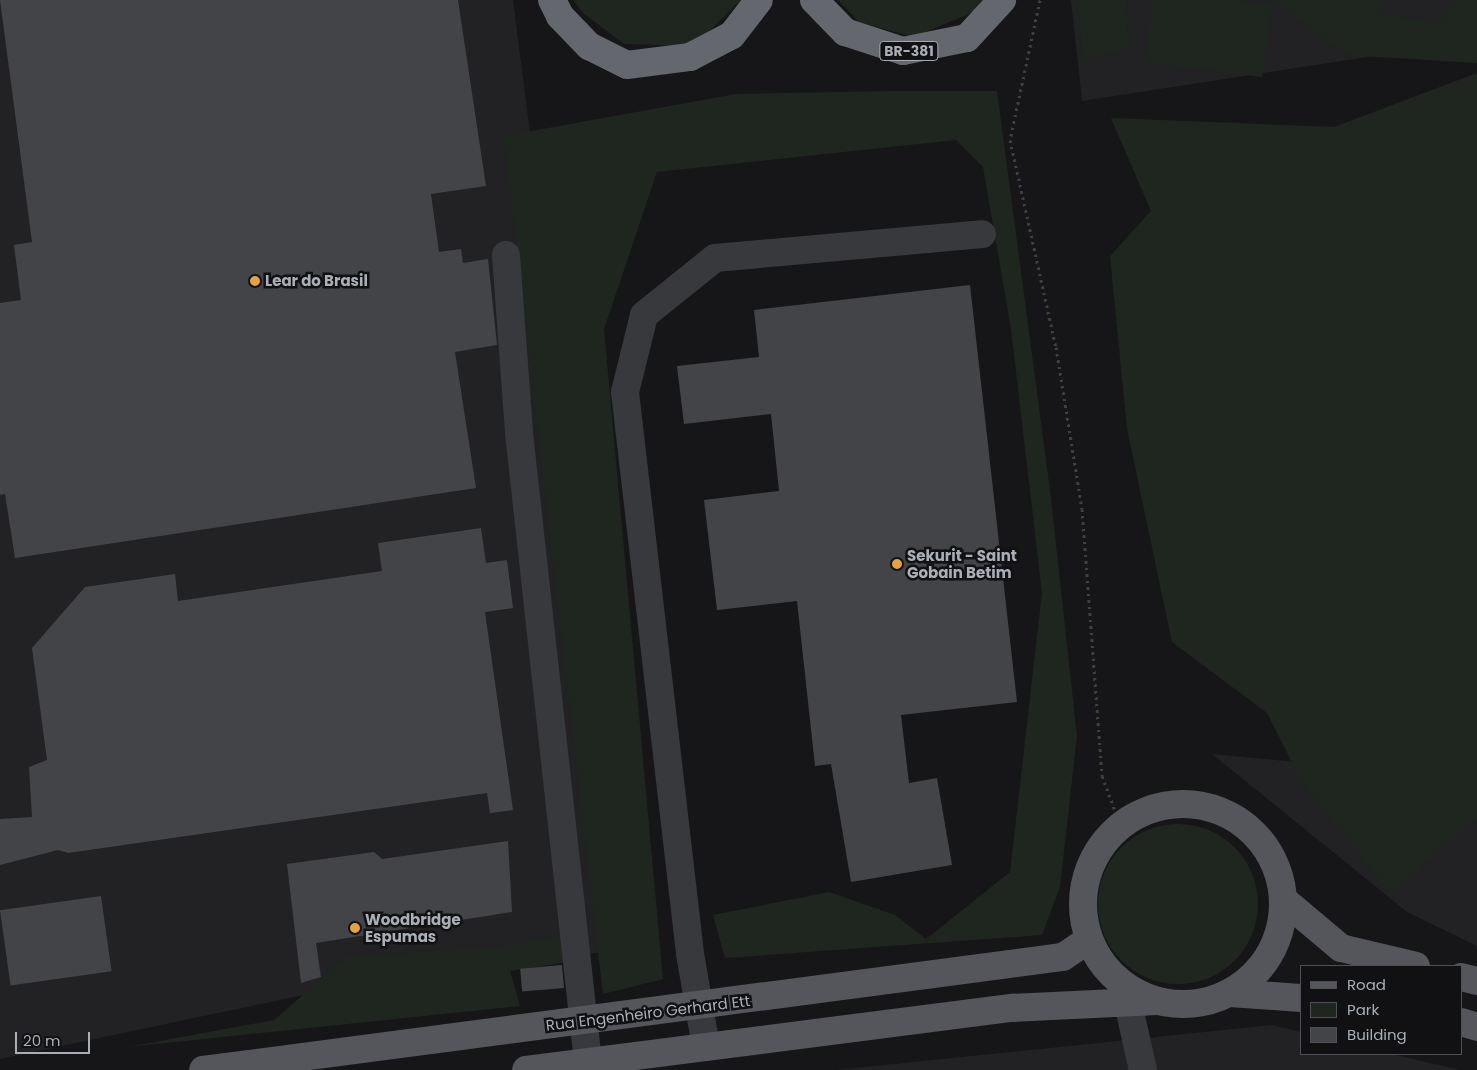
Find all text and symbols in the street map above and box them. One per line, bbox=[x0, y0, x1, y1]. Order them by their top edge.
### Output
road number: BR-381 bbox=[879, 40, 939, 62]
place label: Lear do Brasil bbox=[265, 272, 368, 290]
marker: Lear do Brasil bbox=[249, 275, 261, 287]
place label: Sekurit - Saint Gobain Betim bbox=[907, 546, 1017, 581]
marker: Sekurit - Saint Gobain Betim bbox=[891, 558, 903, 570]
place label: Woodbridge Espumas bbox=[365, 910, 461, 945]
marker: Woodbridge Espumas bbox=[349, 922, 361, 934]
legend bbox=[1300, 965, 1462, 1055]
text: Road bbox=[1347, 974, 1386, 995]
street label: Rua Engenheiro Gerhard Ett bbox=[545, 992, 751, 1034]
text: Park bbox=[1347, 999, 1379, 1020]
scale bar bbox=[18, 1022, 92, 1054]
text: Building bbox=[1347, 1024, 1407, 1045]
text: 20 m bbox=[23, 1030, 61, 1051]

